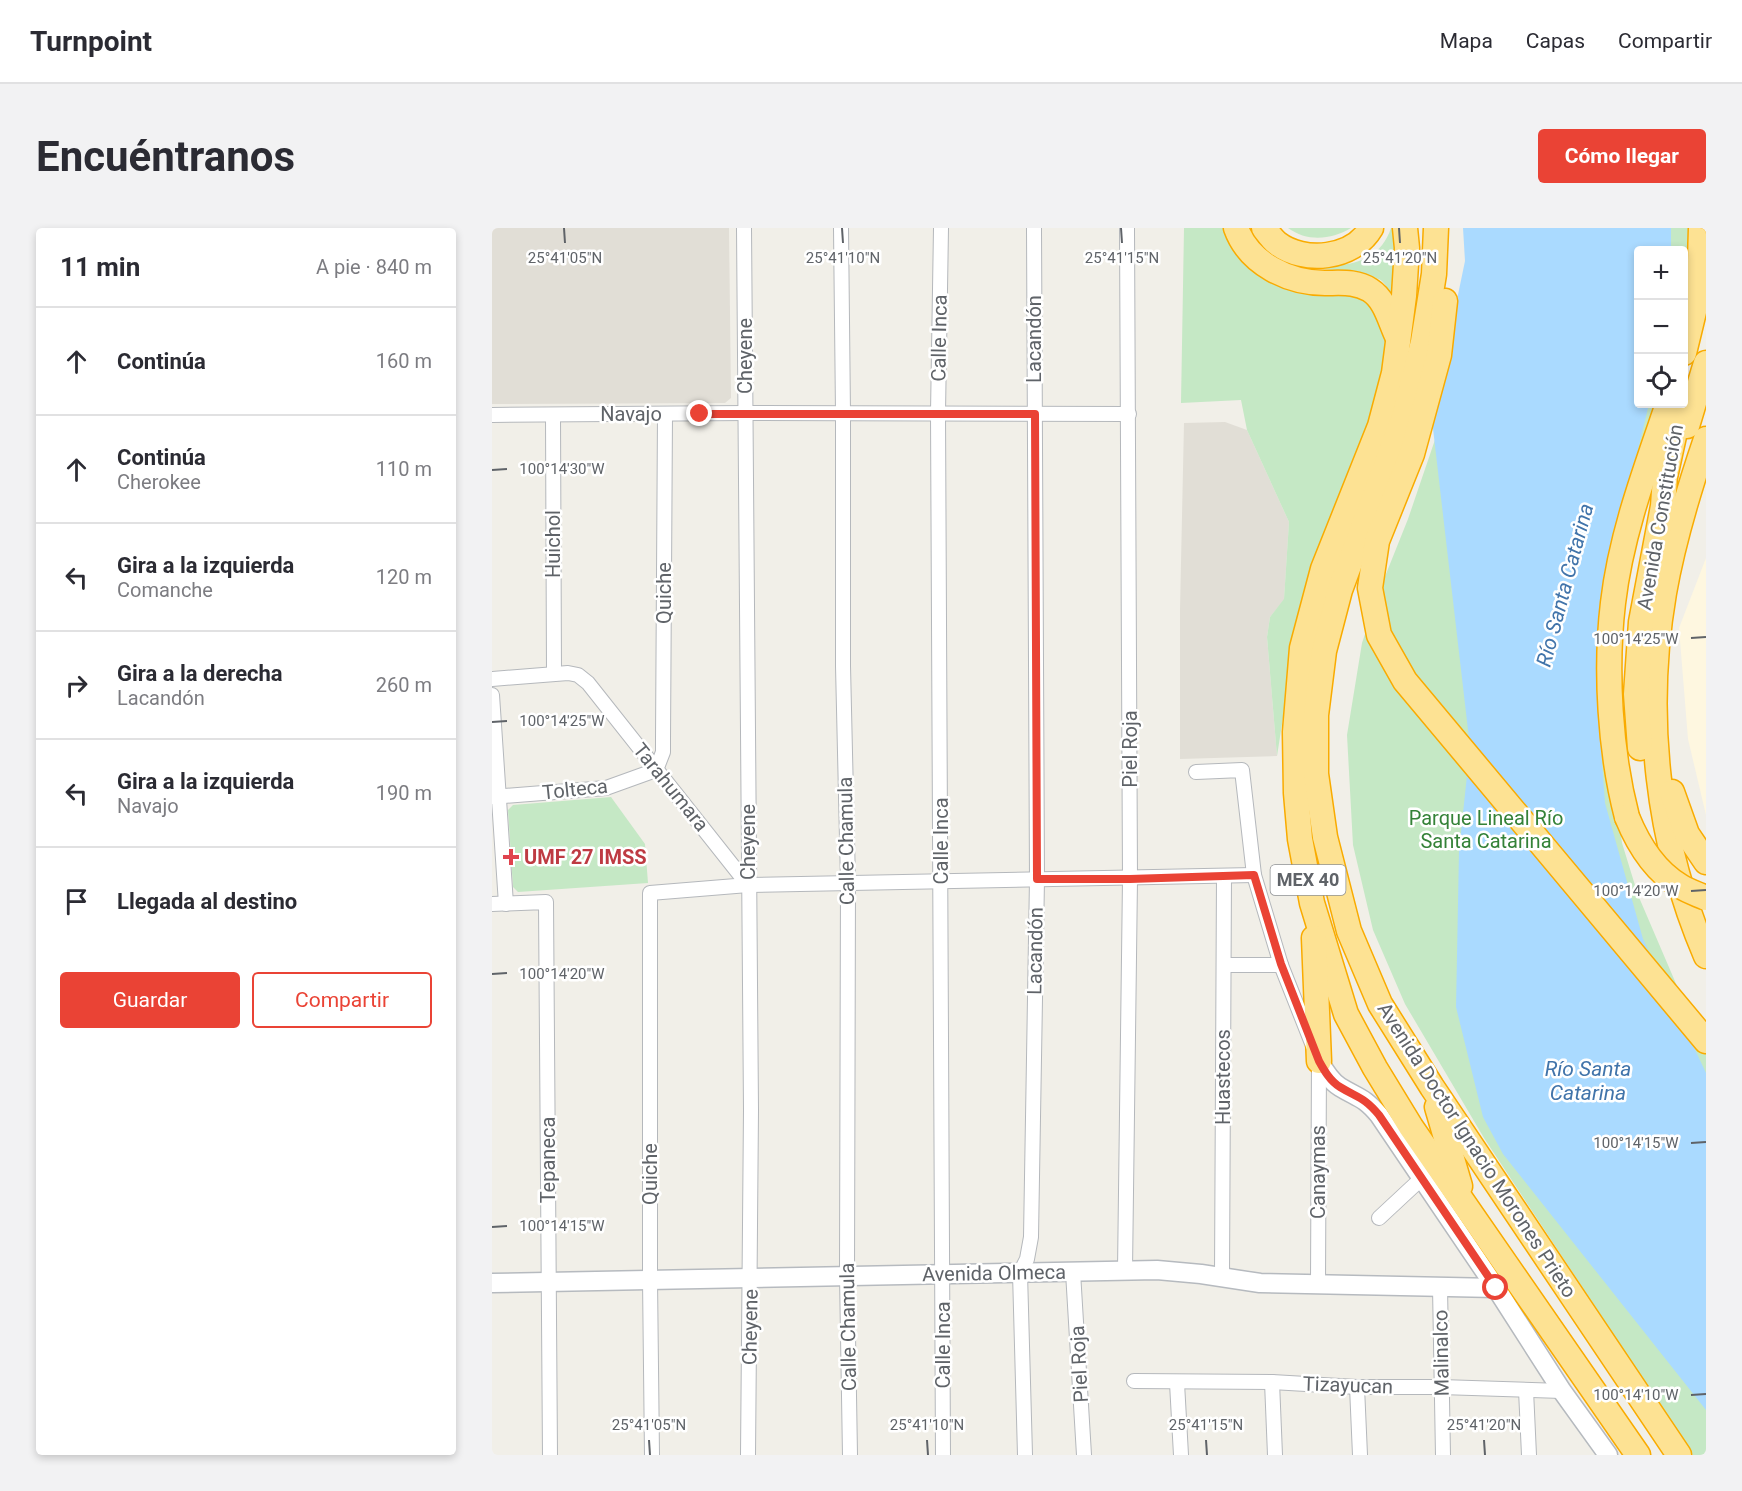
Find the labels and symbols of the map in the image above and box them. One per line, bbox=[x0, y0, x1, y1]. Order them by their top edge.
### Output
text: 25°41'05"N bbox=[528, 249, 602, 267]
text: 25°41'10"N bbox=[806, 249, 880, 267]
text: 25°41'15"N bbox=[1085, 249, 1159, 267]
text: 25°41'20"N bbox=[1363, 249, 1437, 267]
street label: Calle Inca bbox=[926, 294, 952, 382]
street label: Lacandón bbox=[1022, 295, 1046, 383]
street label: Cheyene bbox=[733, 318, 757, 394]
route end bbox=[686, 400, 712, 426]
street label: Navajo bbox=[600, 402, 662, 426]
street label: Avenida Constitución bbox=[1632, 422, 1688, 612]
text: 100°14'30"W bbox=[519, 460, 605, 478]
water label: Río Santa Catarina bbox=[1532, 501, 1598, 669]
street label: Huichol bbox=[541, 510, 565, 578]
street label: Quiche bbox=[652, 562, 676, 624]
text: 100°14'25"W bbox=[1593, 630, 1679, 648]
street label: Piel Roja bbox=[1118, 710, 1142, 788]
text: 100°14'25"W bbox=[519, 712, 605, 730]
street label: Tarahumara bbox=[628, 738, 714, 836]
street label: Tolteca bbox=[541, 774, 609, 804]
street label: Calle Chamula bbox=[833, 777, 859, 905]
street label: Calle Inca bbox=[929, 797, 953, 885]
street label: Cheyene bbox=[736, 804, 760, 880]
park label: Parque Lineal Río Santa Catarina bbox=[1409, 806, 1563, 853]
place label: UMF 27 IMSS bbox=[524, 845, 647, 869]
marker: UMF 27 IMSS bbox=[502, 848, 520, 866]
road number: MEX 40 bbox=[1270, 865, 1346, 895]
text: 100°14'20"W bbox=[1593, 882, 1679, 900]
street label: Lacandón bbox=[1022, 907, 1048, 995]
text: 100°14'20"W bbox=[519, 965, 605, 983]
street label: Avenida Doctor Ignacio Morones Prieto bbox=[1372, 998, 1582, 1302]
street label: Huastecos bbox=[1211, 1029, 1235, 1125]
water label: Río Santa Catarina bbox=[1545, 1057, 1631, 1105]
street label: Tepaneca bbox=[536, 1117, 560, 1203]
street label: Canaymas bbox=[1306, 1125, 1330, 1219]
text: 100°14'15"W bbox=[1593, 1134, 1679, 1152]
street label: Quiche bbox=[638, 1143, 662, 1205]
text: 100°14'15"W bbox=[519, 1217, 605, 1235]
street label: Avenida Olmeca bbox=[922, 1260, 1066, 1286]
street label: Calle Chamula bbox=[835, 1263, 861, 1391]
route start bbox=[1482, 1274, 1508, 1300]
street label: Cheyene bbox=[737, 1289, 763, 1365]
street label: Calle Inca bbox=[931, 1301, 955, 1389]
street label: Malinalco bbox=[1428, 1309, 1454, 1397]
street label: Piel Roja bbox=[1065, 1325, 1093, 1403]
street label: Tizayucan bbox=[1302, 1371, 1394, 1399]
text: 100°14'10"W bbox=[1593, 1386, 1679, 1404]
text: 25°41'05"N bbox=[612, 1416, 686, 1434]
text: 25°41'10"N bbox=[890, 1416, 964, 1434]
text: 25°41'15"N bbox=[1169, 1416, 1243, 1434]
text: 25°41'20"N bbox=[1447, 1416, 1521, 1434]

